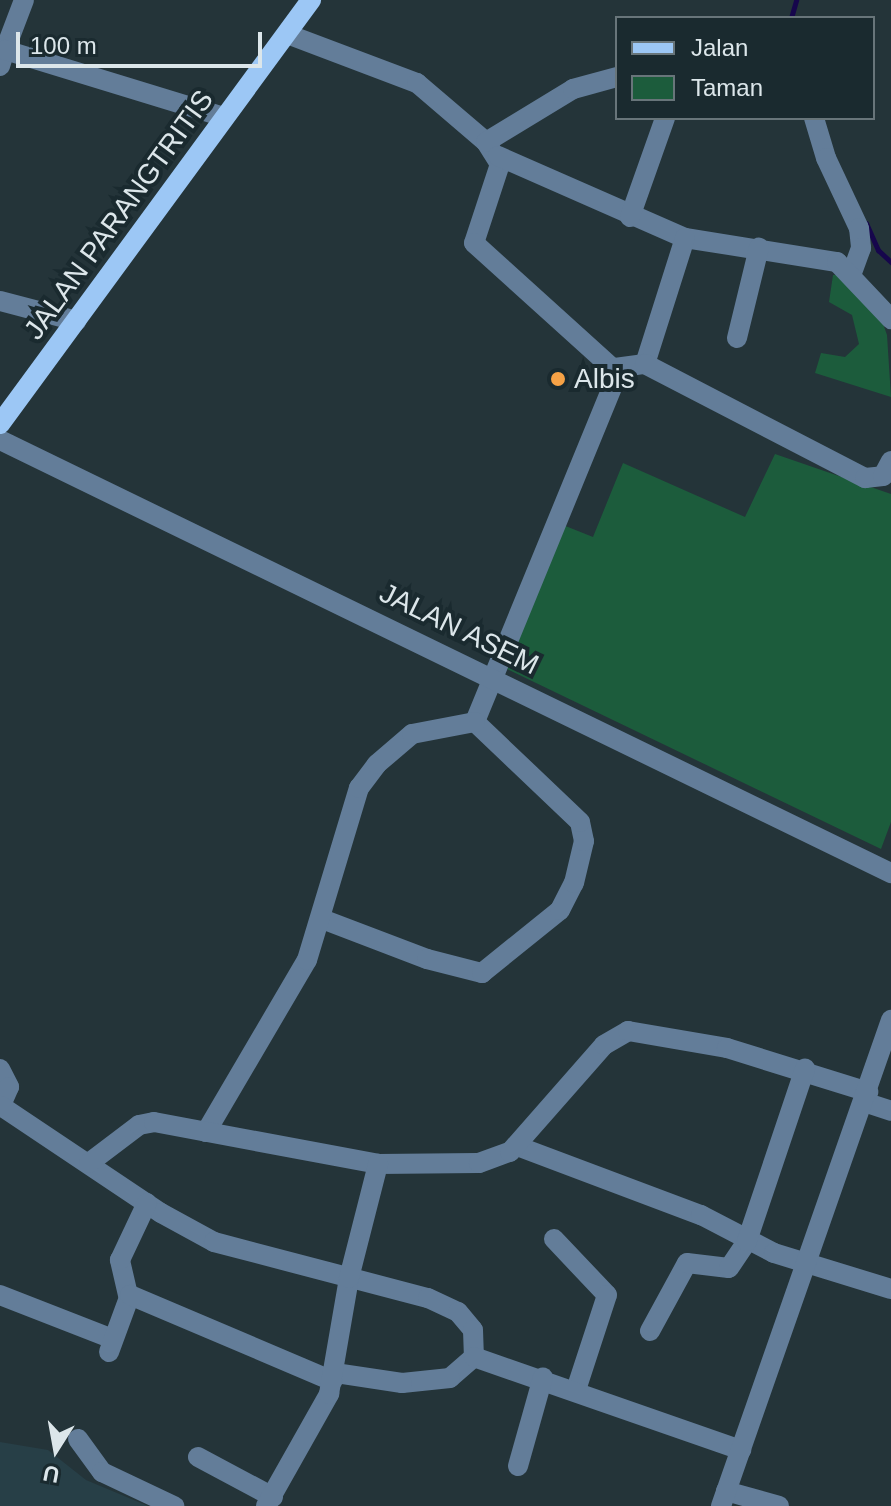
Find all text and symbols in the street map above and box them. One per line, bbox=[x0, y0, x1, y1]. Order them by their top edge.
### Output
scale bar bbox=[20, 16, 266, 66]
legend bbox=[615, 16, 875, 120]
text: 100 m bbox=[30, 32, 97, 59]
text: Jalan bbox=[691, 34, 748, 61]
text: Taman bbox=[691, 74, 763, 101]
street label: JALAN PARANGTRITIS bbox=[17, 84, 221, 346]
place label: Albis bbox=[574, 362, 635, 396]
marker: Albis bbox=[549, 370, 567, 388]
street label: JALAN ASEM bbox=[373, 576, 545, 682]
north arrow bbox=[16, 1410, 96, 1490]
text: U bbox=[41, 1460, 62, 1488]

